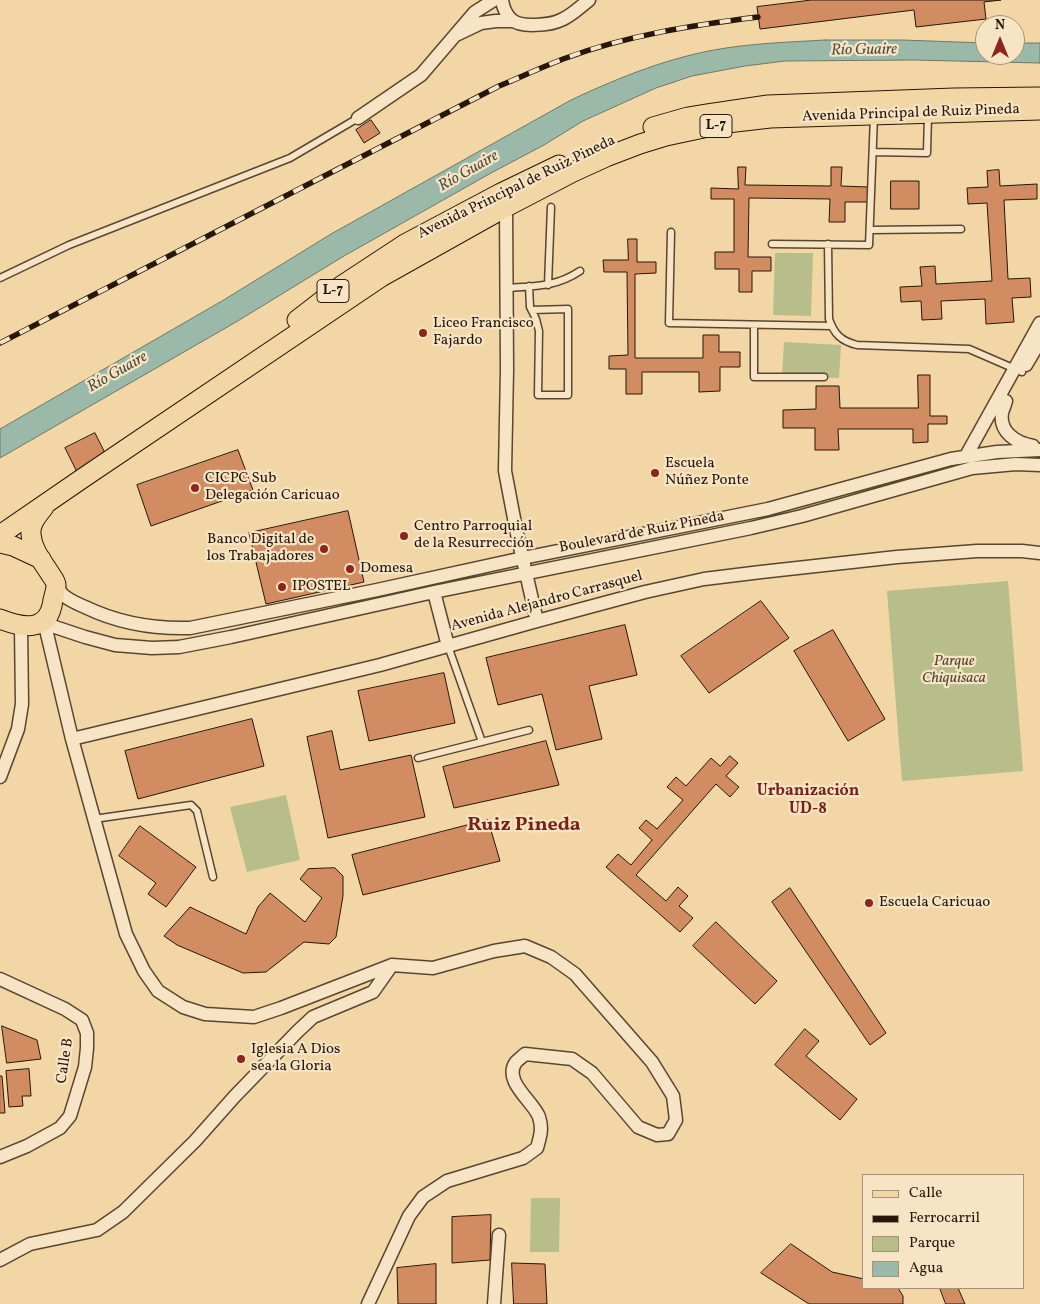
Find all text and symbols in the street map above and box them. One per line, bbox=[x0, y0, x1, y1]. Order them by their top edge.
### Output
north arrow bbox=[975, 15, 1025, 65]
text: N bbox=[995, 16, 1005, 35]
water label: Río Guaire bbox=[831, 41, 897, 61]
street label: Avenida Principal de Ruiz Pineda bbox=[802, 101, 1020, 127]
road number: L-7 bbox=[700, 114, 732, 138]
street label: Avenida Principal de Ruiz Pineda bbox=[415, 132, 619, 244]
water label: Río Guaire bbox=[435, 147, 503, 197]
road number: L-7 bbox=[317, 280, 349, 302]
place label: Liceo Francisco Fajardo bbox=[433, 315, 534, 350]
marker: Liceo Francisco Fajardo bbox=[417, 327, 429, 339]
water label: Río Guaire bbox=[84, 348, 152, 398]
place label: Escuela Núñez Ponte bbox=[665, 455, 749, 490]
marker: Escuela Núñez Ponte bbox=[649, 467, 661, 479]
place label: CICPC Sub Delegación Caricuao bbox=[205, 470, 340, 505]
marker: CICPC Sub Delegación Caricuao bbox=[189, 482, 201, 494]
street label: Boulevard de Ruiz Pineda bbox=[558, 508, 726, 558]
place label: Centro Parroquial de la Resurrección bbox=[414, 518, 534, 553]
marker: Centro Parroquial de la Resurrección bbox=[398, 530, 410, 542]
place label: Banco Digital de los Trabajadores bbox=[207, 531, 314, 566]
marker: Banco Digital de los Trabajadores bbox=[318, 543, 330, 555]
place label: Domesa bbox=[360, 560, 413, 578]
marker: Domesa bbox=[344, 563, 356, 575]
street label: Avenida Alejandro Carrasquel bbox=[449, 568, 645, 636]
place label: IPOSTEL bbox=[292, 578, 350, 596]
marker: IPOSTEL bbox=[276, 581, 288, 593]
park label: Parque Chiquisaca bbox=[922, 653, 986, 688]
district label: Urbanización UD-8 bbox=[757, 782, 859, 820]
district label: Ruiz Pineda bbox=[467, 814, 581, 838]
place label: Escuela Caricuao bbox=[879, 894, 990, 912]
marker: Escuela Caricuao bbox=[863, 897, 875, 909]
street label: Calle B bbox=[54, 1037, 78, 1085]
place label: Iglesia A Dios sea la Gloria bbox=[251, 1041, 340, 1076]
marker: Iglesia A Dios sea la Gloria bbox=[235, 1053, 247, 1065]
legend bbox=[862, 1174, 1025, 1289]
text: Calle bbox=[909, 1183, 942, 1204]
text: Ferrocarril bbox=[909, 1208, 980, 1229]
text: Parque bbox=[909, 1233, 955, 1254]
text: Agua bbox=[909, 1258, 943, 1279]

